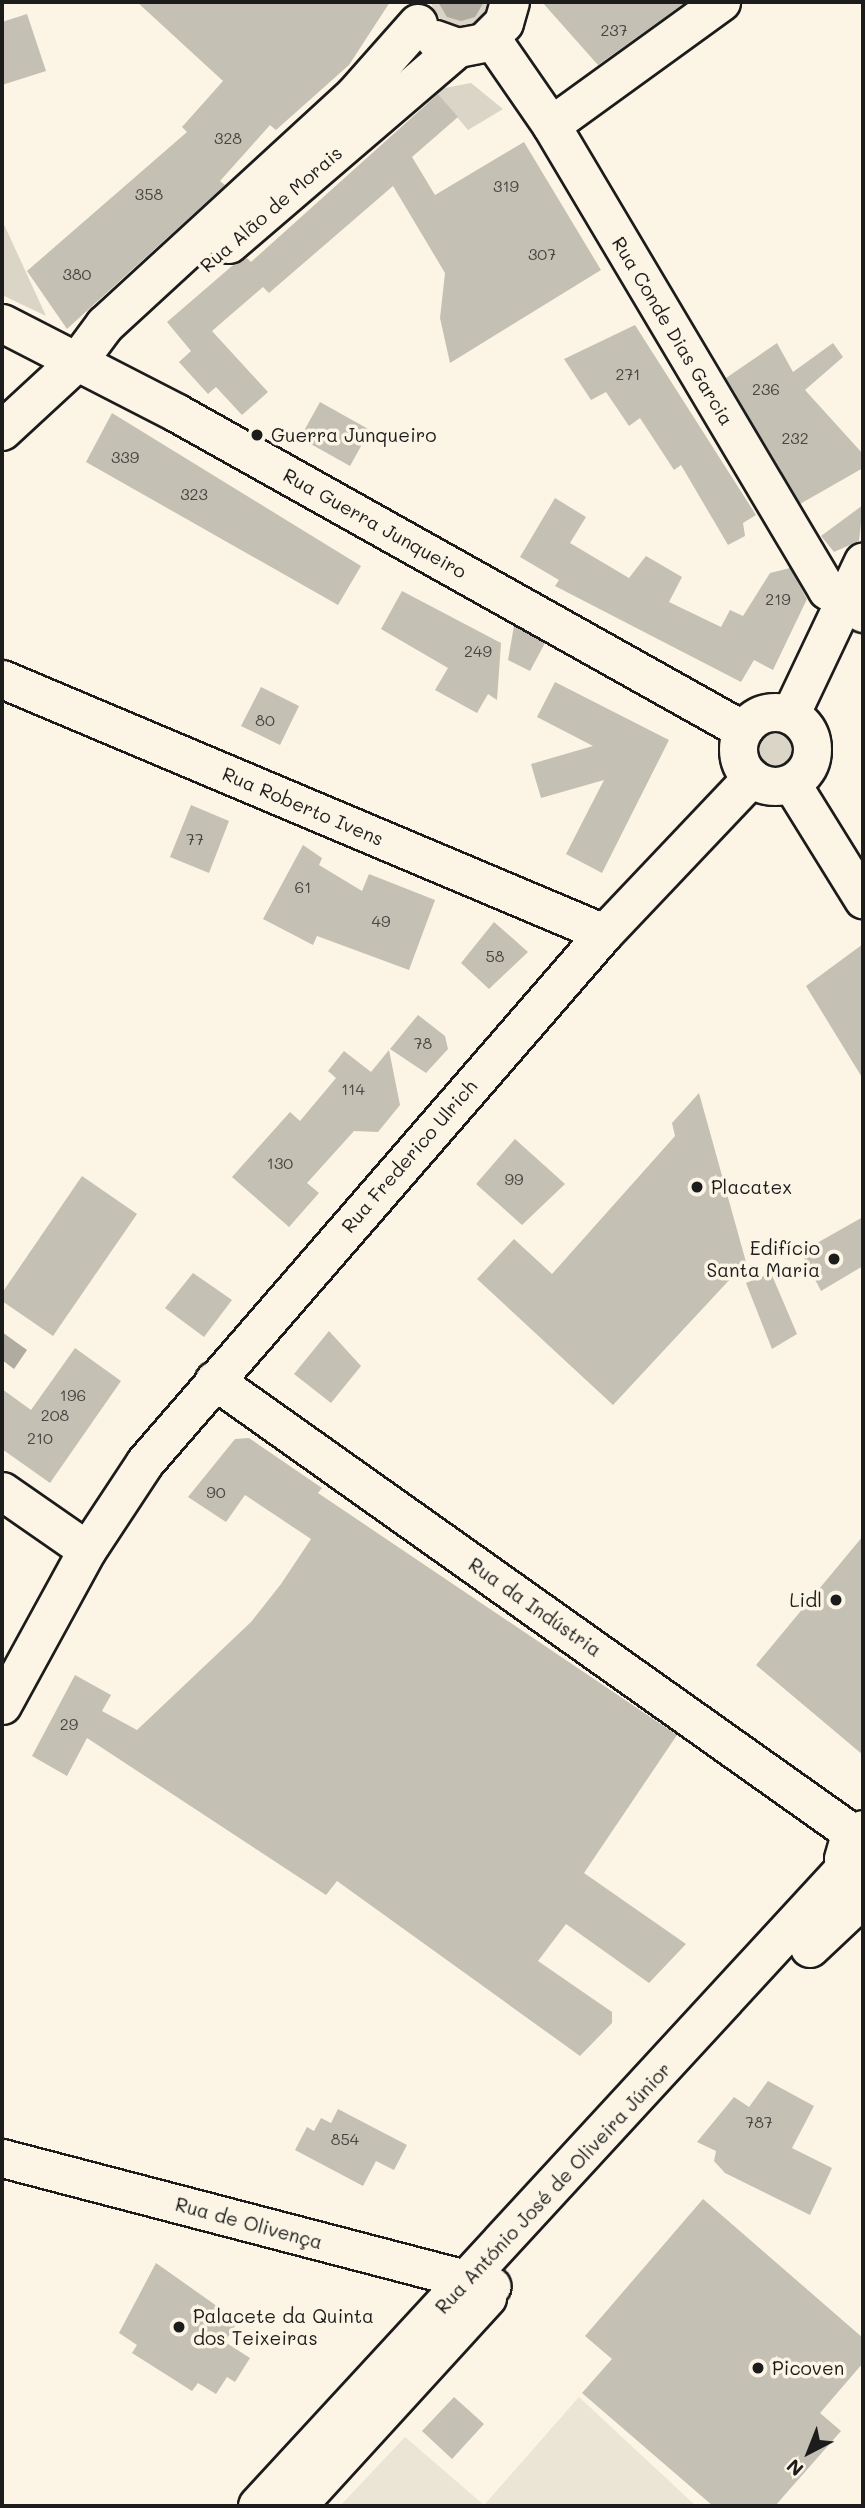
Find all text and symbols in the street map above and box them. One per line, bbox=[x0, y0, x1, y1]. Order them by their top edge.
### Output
house number: 237 bbox=[600, 20, 628, 40]
house number: 328 bbox=[214, 128, 242, 148]
street label: Rua Alão de Morais bbox=[195, 141, 347, 277]
house number: 319 bbox=[493, 176, 519, 196]
house number: 358 bbox=[135, 184, 163, 204]
street label: Rua Conde Dias Garcia bbox=[608, 233, 738, 429]
house number: 307 bbox=[528, 244, 556, 264]
house number: 380 bbox=[63, 264, 91, 284]
house number: 271 bbox=[616, 364, 640, 384]
house number: 236 bbox=[752, 379, 780, 399]
place label: Guerra Junqueiro bbox=[271, 424, 437, 446]
marker: Guerra Junqueiro bbox=[249, 427, 265, 443]
house number: 232 bbox=[781, 428, 809, 448]
house number: 339 bbox=[111, 447, 139, 467]
street label: Rua Guerra Junqueiro bbox=[279, 463, 471, 583]
house number: 323 bbox=[180, 484, 208, 504]
house number: 219 bbox=[765, 589, 791, 609]
house number: 249 bbox=[464, 641, 492, 661]
house number: 80 bbox=[255, 710, 275, 730]
street label: Rua Roberto Ivens bbox=[219, 762, 387, 850]
house number: 77 bbox=[186, 829, 204, 849]
house number: 61 bbox=[295, 877, 311, 897]
house number: 49 bbox=[372, 911, 390, 931]
house number: 58 bbox=[485, 946, 505, 966]
house number: 78 bbox=[414, 1033, 432, 1053]
street label: Rua Frederico Ulrich bbox=[337, 1075, 481, 1237]
house number: 114 bbox=[341, 1079, 365, 1099]
house number: 130 bbox=[267, 1153, 293, 1173]
house number: 99 bbox=[505, 1169, 523, 1189]
place label: Placatex bbox=[711, 1176, 792, 1198]
marker: Placatex bbox=[689, 1179, 705, 1195]
place label: Edifício Santa Maria bbox=[706, 1237, 820, 1281]
marker: Edifício Santa Maria bbox=[826, 1251, 842, 1267]
house number: 196 bbox=[60, 1385, 86, 1405]
house number: 208 bbox=[41, 1405, 69, 1425]
house number: 210 bbox=[27, 1428, 53, 1448]
house number: 90 bbox=[206, 1482, 226, 1502]
street label: Rua da Indústria bbox=[464, 1553, 606, 1661]
place label: Lidl bbox=[789, 1589, 822, 1611]
marker: Lidl bbox=[828, 1592, 844, 1608]
house number: 29 bbox=[60, 1714, 78, 1734]
street label: Rua António José de Oliveira Júnior bbox=[430, 2058, 676, 2318]
house number: 787 bbox=[745, 2112, 773, 2132]
house number: 854 bbox=[331, 2129, 359, 2149]
street label: Rua de Olivença bbox=[173, 2192, 325, 2254]
place label: Palacete da Quinta dos Teixeiras bbox=[193, 2305, 374, 2349]
marker: Palacete da Quinta dos Teixeiras bbox=[171, 2319, 187, 2335]
place label: Picoven bbox=[772, 2357, 844, 2379]
marker: Picoven bbox=[750, 2360, 766, 2376]
north arrow bbox=[774, 2417, 844, 2487]
text: N bbox=[781, 2454, 808, 2482]

